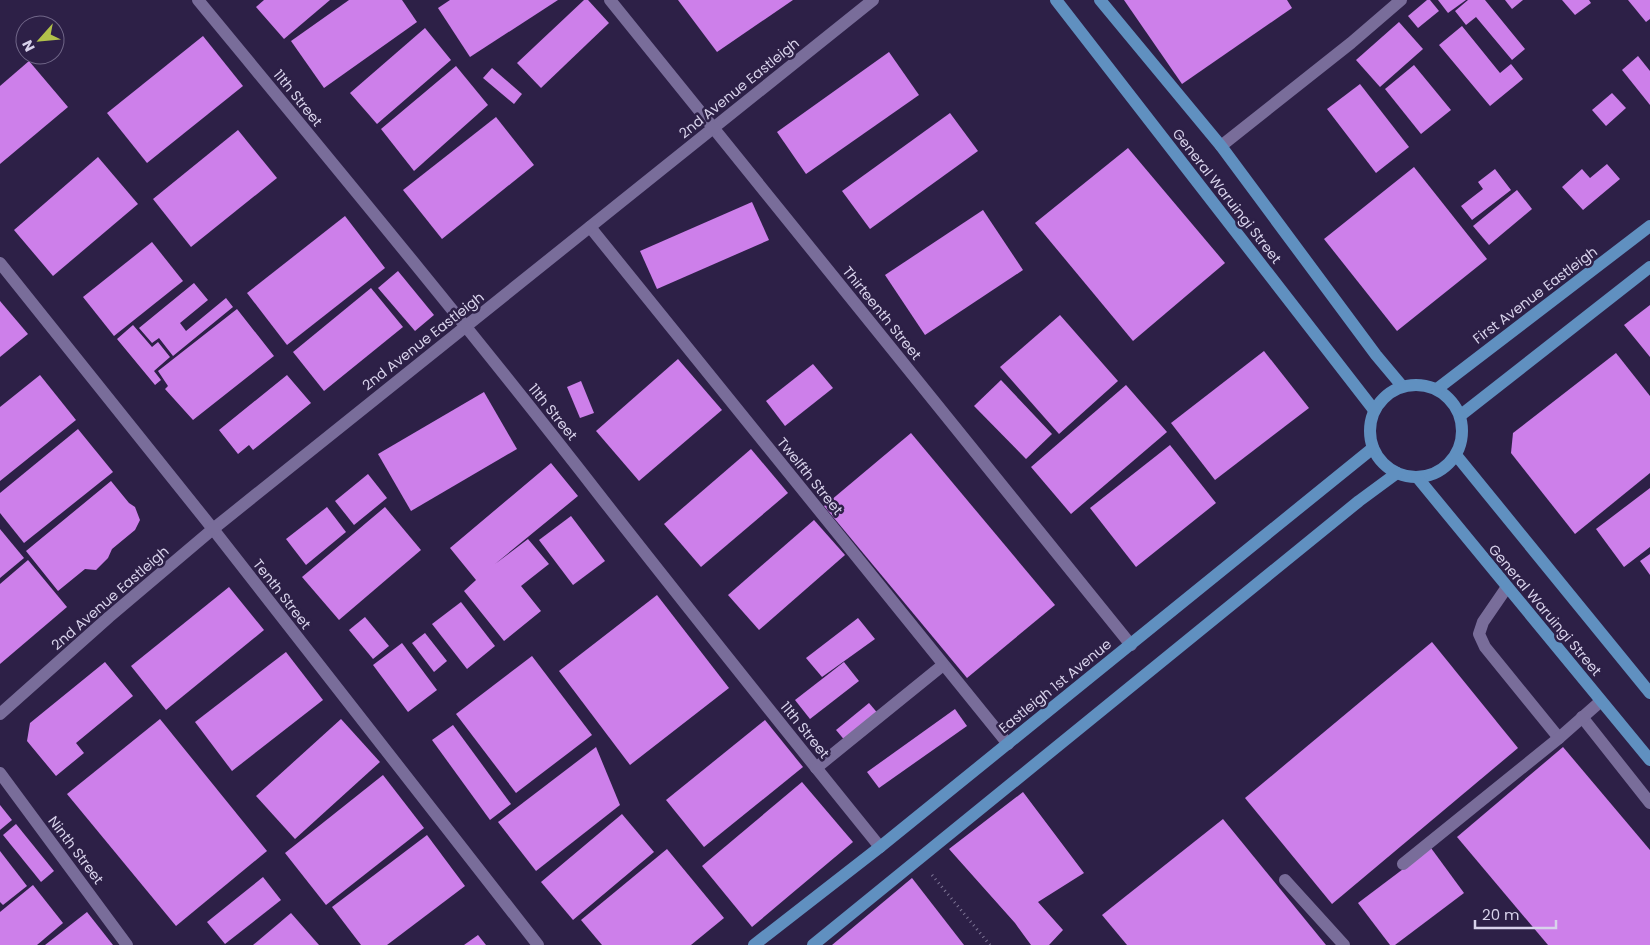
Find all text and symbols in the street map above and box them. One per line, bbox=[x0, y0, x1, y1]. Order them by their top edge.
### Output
north arrow bbox=[15, 15, 65, 65]
street label: 2nd Avenue Eastleigh bbox=[675, 33, 803, 143]
text: N bbox=[17, 37, 40, 55]
street label: 11th Street bbox=[269, 65, 327, 131]
street label: General Waruingi Street bbox=[1168, 124, 1286, 268]
street label: First Avenue Eastleigh bbox=[1469, 242, 1601, 348]
street label: Thirteenth Street bbox=[838, 262, 926, 364]
street label: 2nd Avenue Eastleigh bbox=[358, 287, 488, 395]
street label: 11th Street bbox=[524, 379, 582, 445]
street label: Twelfth Street bbox=[772, 433, 848, 519]
street label: General Waruingi Street bbox=[1484, 540, 1606, 680]
street label: 2nd Avenue Eastleigh bbox=[47, 541, 173, 655]
street label: Tenth Street bbox=[248, 555, 316, 633]
street label: Eastleigh 1st Avenue bbox=[994, 634, 1116, 738]
street label: 11th Street bbox=[776, 697, 834, 763]
street label: Ninth Street bbox=[44, 812, 108, 888]
scale bar bbox=[1475, 898, 1556, 930]
text: 20 m bbox=[1482, 904, 1520, 925]

